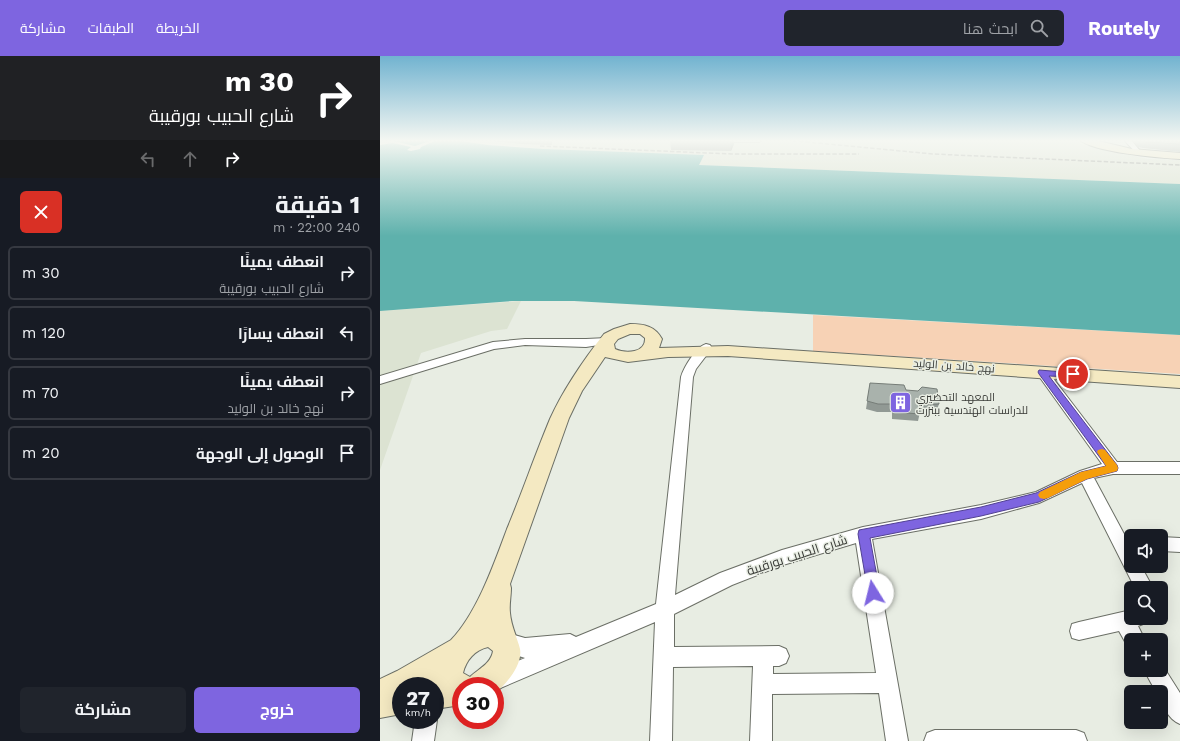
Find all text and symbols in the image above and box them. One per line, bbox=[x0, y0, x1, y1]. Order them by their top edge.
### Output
search box bbox=[784, 10, 1064, 46]
icon: search bbox=[1028, 17, 1050, 39]
text: Routely bbox=[1088, 17, 1160, 40]
text: مشاركة bbox=[20, 20, 66, 36]
text: الطبقات bbox=[88, 20, 134, 36]
text: الخريطة bbox=[156, 20, 200, 36]
text: ابحث هنا bbox=[963, 20, 1018, 38]
text: 30 m bbox=[225, 65, 294, 98]
icon: right bbox=[308, 72, 360, 124]
text: شارع الحبيب بورقيبة bbox=[149, 105, 294, 126]
icon: left bbox=[137, 148, 159, 170]
icon: ahead bbox=[179, 148, 201, 170]
icon: right bbox=[221, 148, 243, 170]
button: close bbox=[20, 191, 62, 233]
text: 1 دقيقة bbox=[275, 191, 360, 219]
text: 240 m · 22:00 bbox=[273, 220, 360, 235]
text: انعطف يمينًا bbox=[240, 253, 324, 271]
icon: right bbox=[336, 262, 358, 284]
text: 30 m bbox=[22, 264, 60, 282]
text: شارع الحبيب بورقيبة bbox=[219, 281, 324, 296]
icon: left bbox=[336, 322, 358, 344]
text: 120 m bbox=[22, 324, 65, 342]
text: انعطف يسارًا bbox=[238, 325, 324, 343]
street label: نهج خالد بن الوليد bbox=[913, 357, 995, 376]
pin bbox=[1056, 357, 1090, 391]
icon: arrive bbox=[1062, 363, 1084, 385]
text: انعطف يمينًا bbox=[240, 373, 324, 391]
icon: right bbox=[336, 382, 358, 404]
text: 70 m bbox=[22, 384, 59, 402]
building icon: المعهد التحضيري للدراسات الهندسية ببنزرت bbox=[888, 390, 914, 416]
place label: المعهد التحضيري للدراسات الهندسية ببنزرت bbox=[916, 391, 1028, 417]
text: نهج خالد بن الوليد bbox=[227, 401, 324, 416]
icon: arrive bbox=[336, 442, 358, 464]
text: 20 m bbox=[22, 444, 60, 462]
text: الوصول إلى الوجهة bbox=[196, 445, 324, 463]
map controls bbox=[1124, 529, 1168, 729]
button: sound bbox=[1124, 529, 1168, 573]
street label: شارع الحبيب بورقيبة bbox=[745, 532, 849, 579]
position arrow bbox=[852, 572, 894, 614]
button: search bbox=[1124, 581, 1168, 625]
button: + bbox=[1124, 633, 1168, 677]
speed limit sign: 30 bbox=[452, 677, 504, 729]
button: − bbox=[1124, 685, 1168, 729]
text: 27 bbox=[406, 686, 430, 710]
button: مشاركة bbox=[20, 687, 186, 733]
button: خروج bbox=[194, 687, 360, 733]
text: km/h bbox=[405, 707, 431, 718]

